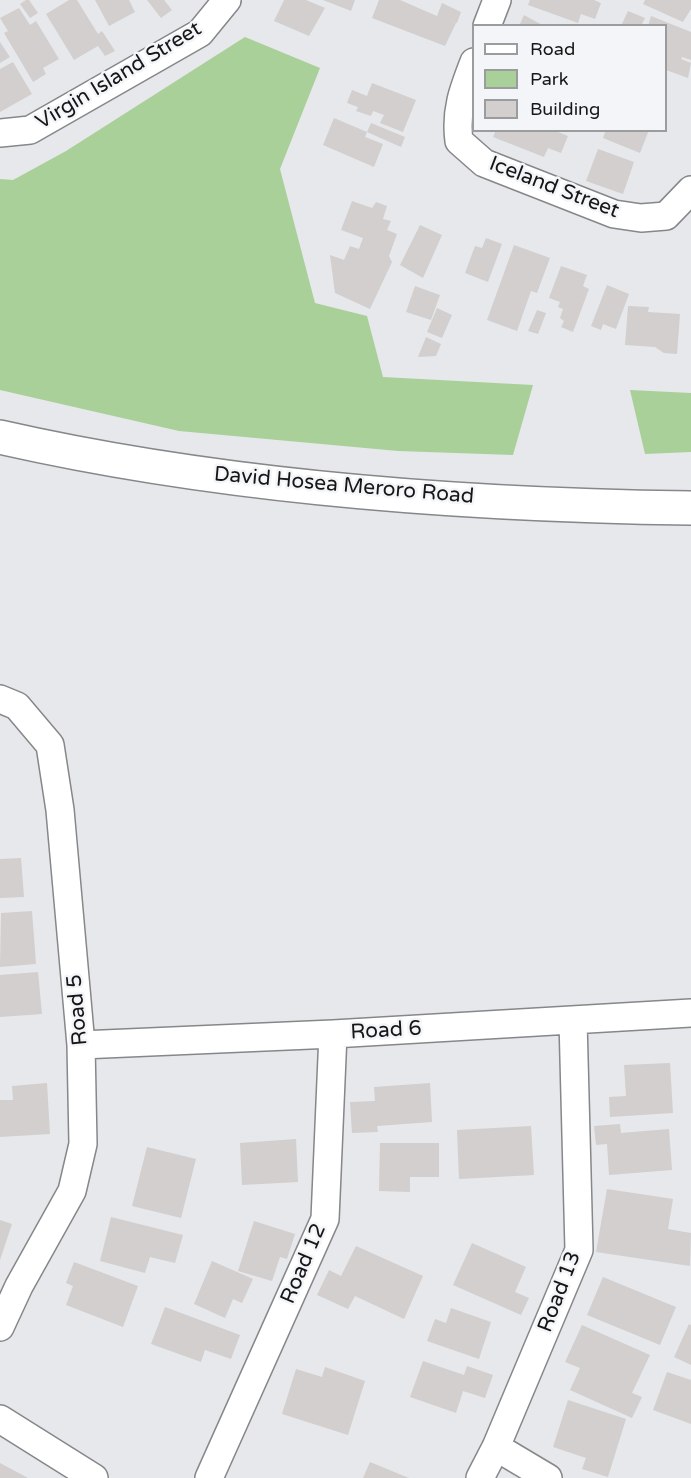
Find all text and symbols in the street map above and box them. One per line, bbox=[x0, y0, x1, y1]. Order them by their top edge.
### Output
street label: Virgin Island Street bbox=[32, 17, 206, 135]
legend bbox=[472, 24, 667, 132]
text: Road bbox=[530, 38, 575, 60]
text: Park bbox=[530, 68, 568, 90]
text: Building bbox=[530, 98, 600, 120]
street label: Iceland Street bbox=[485, 152, 623, 224]
street label: David Hosea Meroro Road bbox=[213, 462, 475, 510]
street label: Road 5 bbox=[62, 973, 94, 1047]
street label: Road 6 bbox=[350, 1017, 422, 1045]
street label: Road 12 bbox=[276, 1220, 332, 1308]
street label: Road 13 bbox=[533, 1248, 587, 1336]

